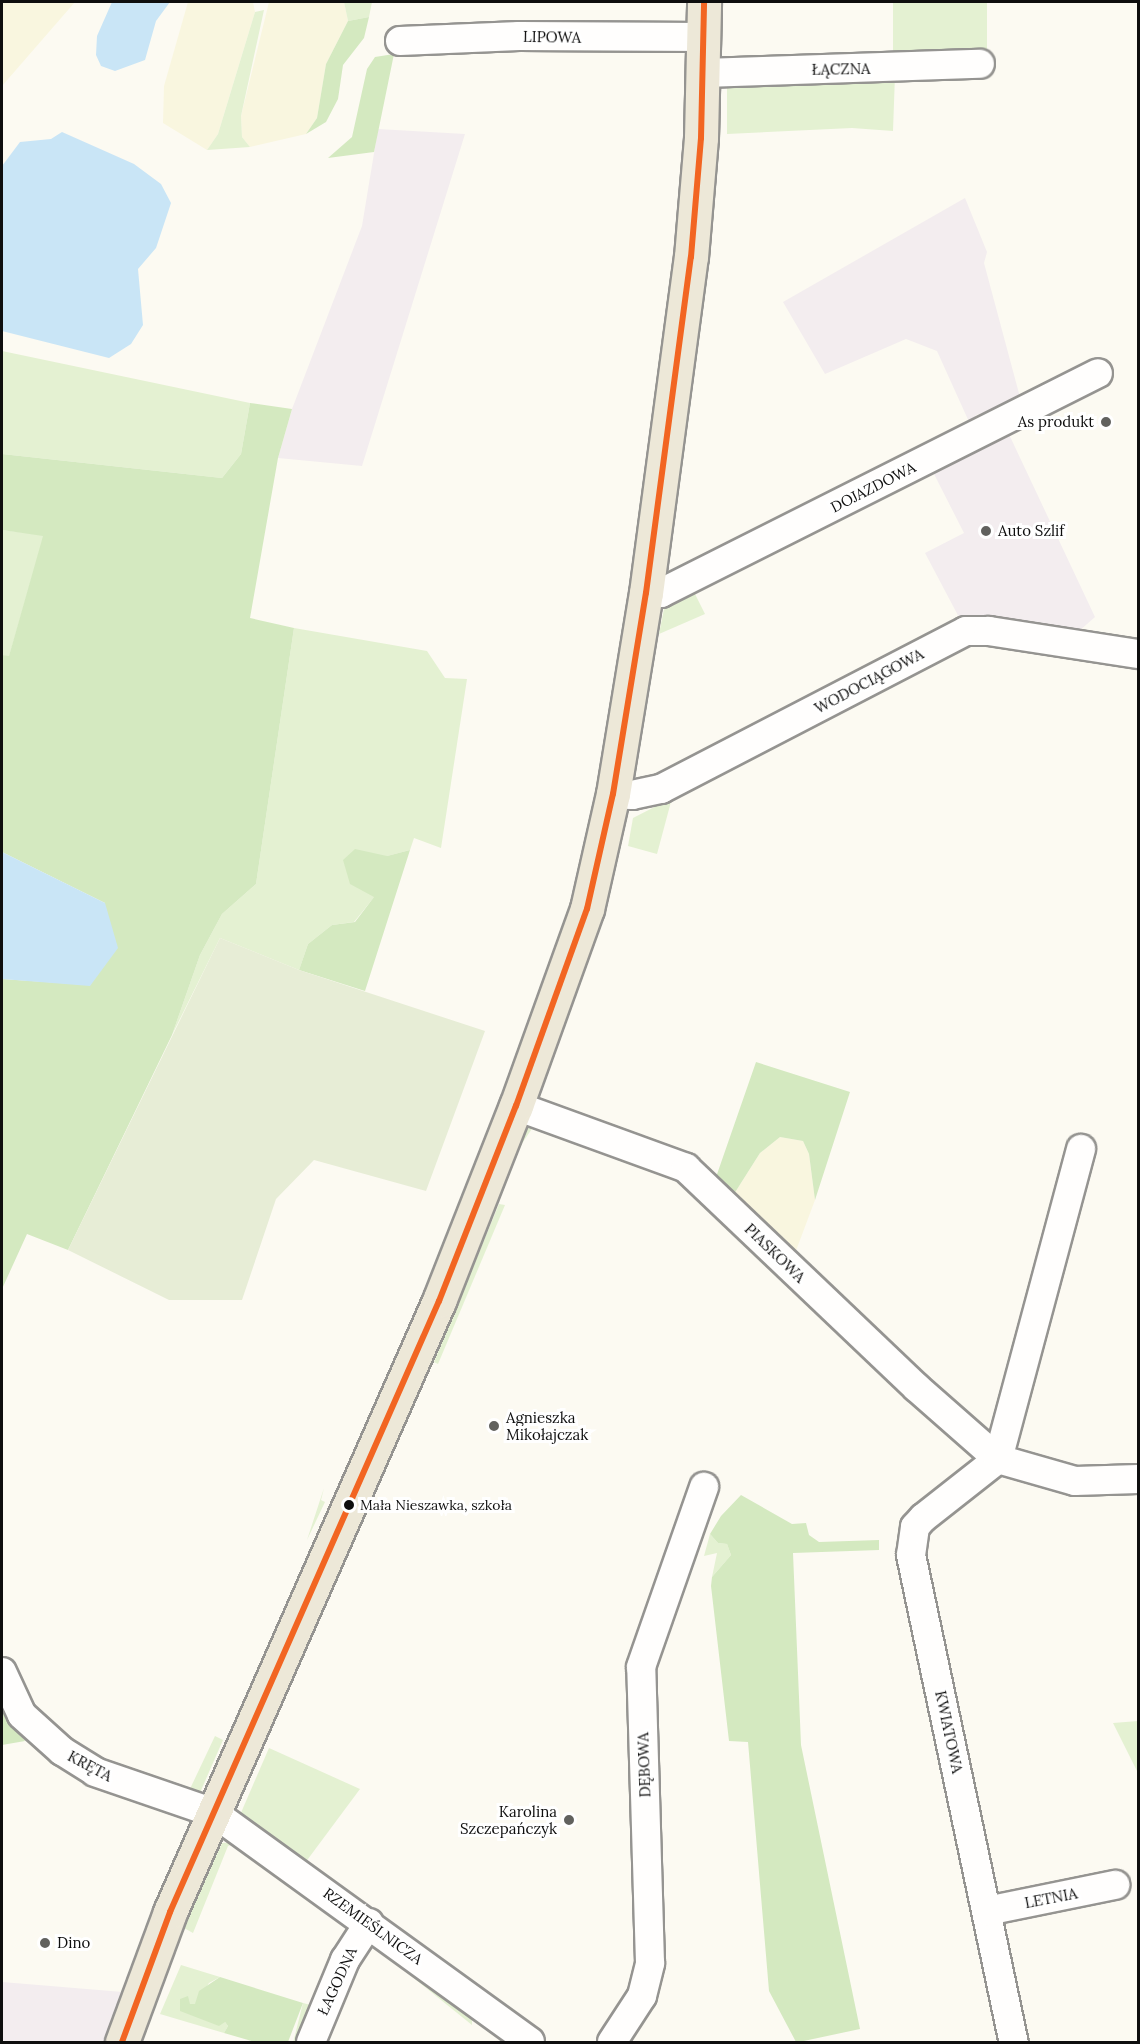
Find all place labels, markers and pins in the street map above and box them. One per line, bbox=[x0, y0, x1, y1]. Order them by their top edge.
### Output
place label: As produkt bbox=[1018, 413, 1094, 431]
marker: As produkt bbox=[1099, 415, 1113, 429]
place label: Auto Szlif bbox=[998, 522, 1064, 540]
marker: Auto Szlif bbox=[979, 524, 993, 538]
place label: Agnieszka Mikołajczak bbox=[506, 1408, 588, 1443]
marker: Agnieszka Mikołajczak bbox=[487, 1419, 501, 1433]
place label: Mała Nieszawka, szkoła bbox=[360, 1497, 512, 1513]
marker: Mała Nieszawka, szkoła bbox=[343, 1499, 355, 1511]
place label: Karolina Szczepańczyk bbox=[460, 1802, 557, 1837]
marker: Karolina Szczepańczyk bbox=[562, 1813, 576, 1827]
place label: Dino bbox=[57, 1934, 90, 1952]
marker: Dino bbox=[38, 1936, 52, 1950]

